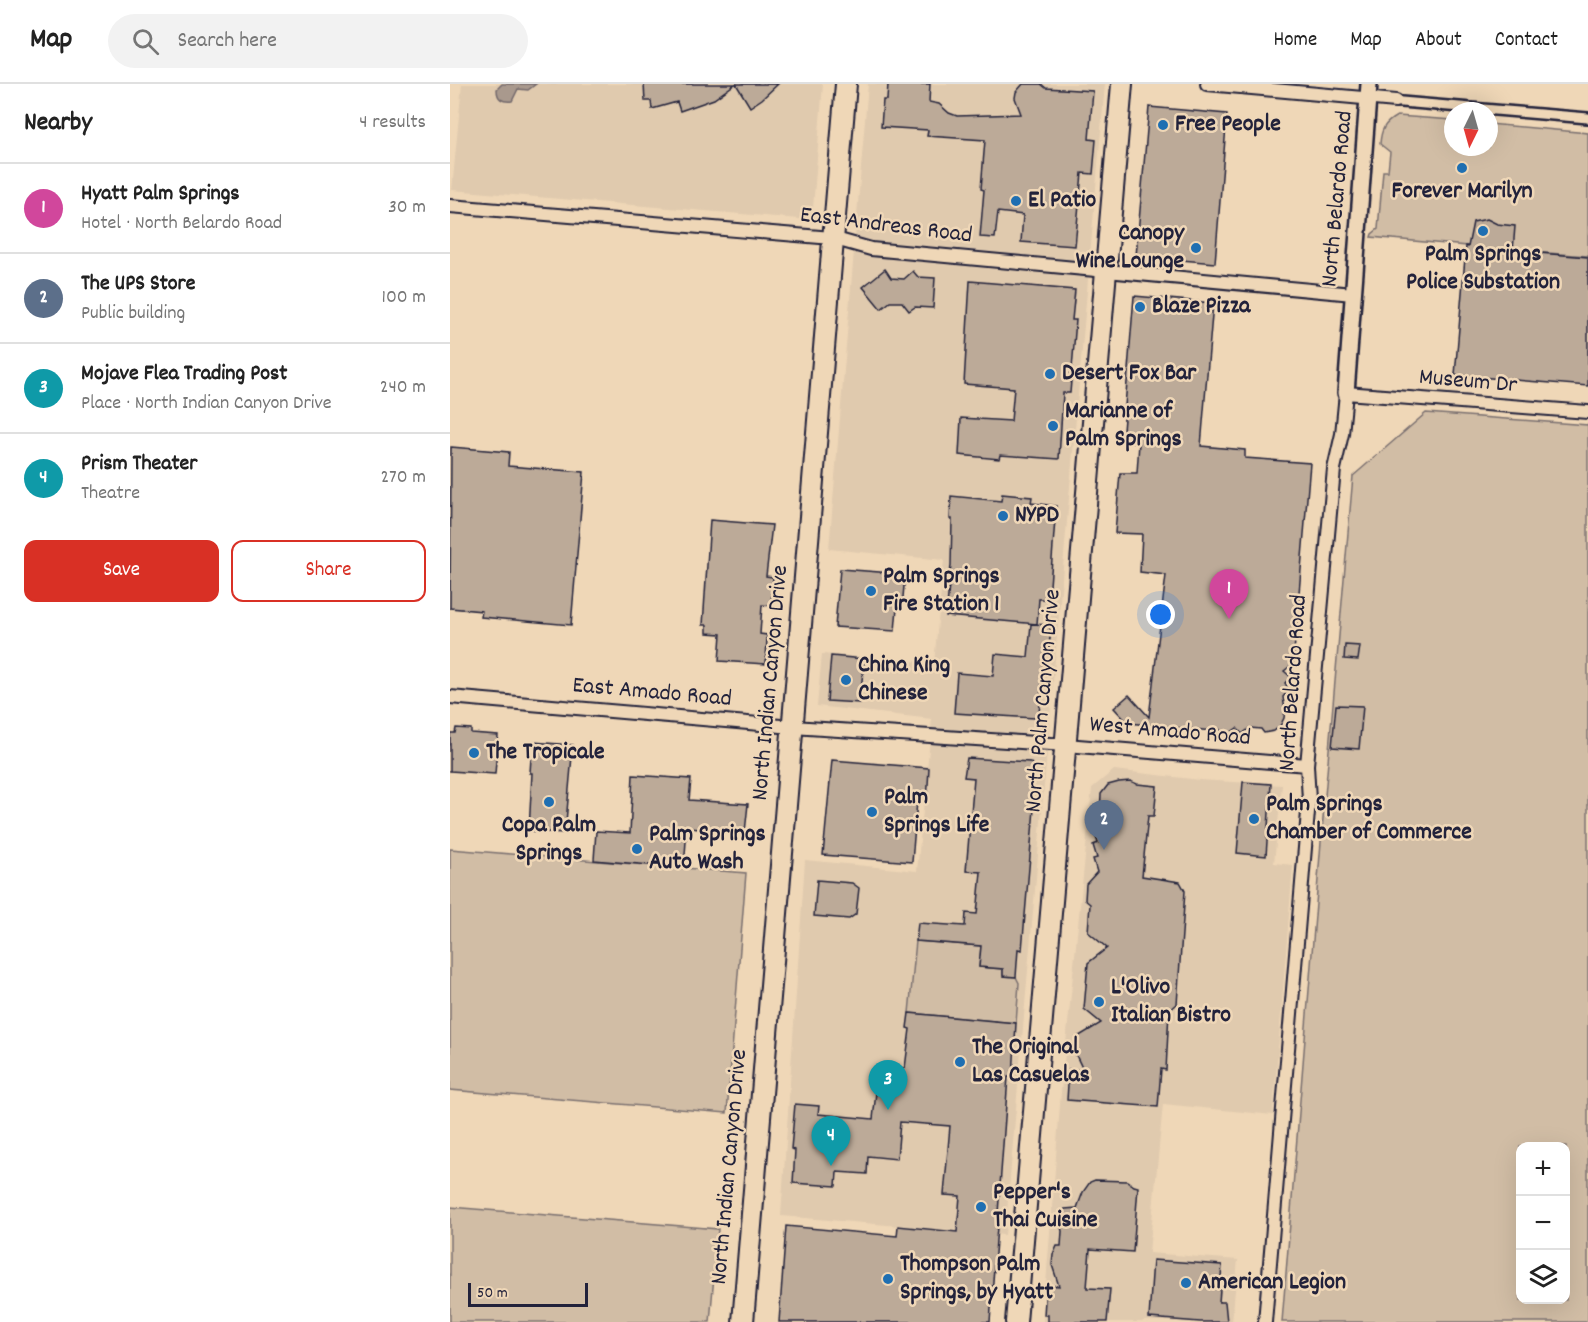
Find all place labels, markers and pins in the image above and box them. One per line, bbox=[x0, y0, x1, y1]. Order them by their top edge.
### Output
place label: Free People bbox=[1175, 108, 1281, 142]
marker: Free People bbox=[1156, 118, 1170, 132]
marker: Forever Marilyn bbox=[1455, 161, 1469, 175]
place label: Forever Marilyn bbox=[1392, 175, 1532, 209]
place label: El Patio bbox=[1028, 184, 1097, 218]
marker: El Patio bbox=[1009, 194, 1023, 208]
place label: Canopy Wine Lounge bbox=[1076, 217, 1185, 279]
marker: Palm Springs Police Substation bbox=[1476, 224, 1490, 238]
place label: Palm Springs Police Substation bbox=[1406, 238, 1560, 300]
marker: Canopy Wine Lounge bbox=[1189, 241, 1203, 255]
place label: Blaze Pizza bbox=[1152, 290, 1251, 324]
marker: Blaze Pizza bbox=[1133, 300, 1147, 314]
place label: Desert Fox Bar bbox=[1062, 357, 1197, 391]
marker: Desert Fox Bar bbox=[1043, 367, 1057, 381]
place label: Marianne of Palm Springs bbox=[1065, 395, 1182, 457]
marker: Marianne of Palm Springs bbox=[1046, 419, 1060, 433]
place label: NYPD bbox=[1015, 499, 1060, 533]
marker: NYPD bbox=[996, 509, 1010, 523]
place label: Palm Springs Fire Station 1 bbox=[883, 560, 1000, 622]
pin: 1 bbox=[1210, 570, 1248, 619]
marker: Palm Springs Fire Station 1 bbox=[864, 584, 878, 598]
place label: China King Chinese bbox=[858, 649, 950, 711]
marker: China King Chinese bbox=[839, 673, 853, 687]
place label: The Tropicale bbox=[486, 736, 605, 770]
marker: The Tropicale bbox=[467, 746, 481, 760]
place label: Palm Springs Life bbox=[884, 781, 990, 843]
place label: Palm Springs Chamber of Commerce bbox=[1266, 788, 1472, 850]
marker: Copa Palm Springs bbox=[542, 795, 556, 809]
pin: 2 bbox=[1084, 800, 1124, 850]
marker: Palm Springs Life bbox=[865, 805, 879, 819]
place label: Copa Palm Springs bbox=[502, 809, 596, 871]
marker: Palm Springs Chamber of Commerce bbox=[1247, 812, 1261, 826]
place label: Palm Springs Auto Wash bbox=[649, 818, 766, 880]
marker: Palm Springs Auto Wash bbox=[630, 842, 644, 856]
place label: L'Olivo Italian Bistro bbox=[1111, 971, 1231, 1033]
marker: L'Olivo Italian Bistro bbox=[1092, 995, 1106, 1009]
place label: The Original Las Casuelas bbox=[972, 1031, 1090, 1093]
marker: The Original Las Casuelas bbox=[953, 1055, 967, 1069]
pin: 3 bbox=[868, 1060, 908, 1110]
pin: 4 bbox=[812, 1116, 850, 1166]
place label: Pepper's Thai Cuisine bbox=[993, 1176, 1098, 1238]
marker: Pepper's Thai Cuisine bbox=[974, 1200, 988, 1214]
place label: Thompson Palm Springs, by Hyatt bbox=[900, 1248, 1053, 1310]
place label: American Legion bbox=[1198, 1266, 1346, 1300]
marker: Thompson Palm Springs, by Hyatt bbox=[881, 1272, 895, 1286]
marker: American Legion bbox=[1179, 1276, 1193, 1290]

